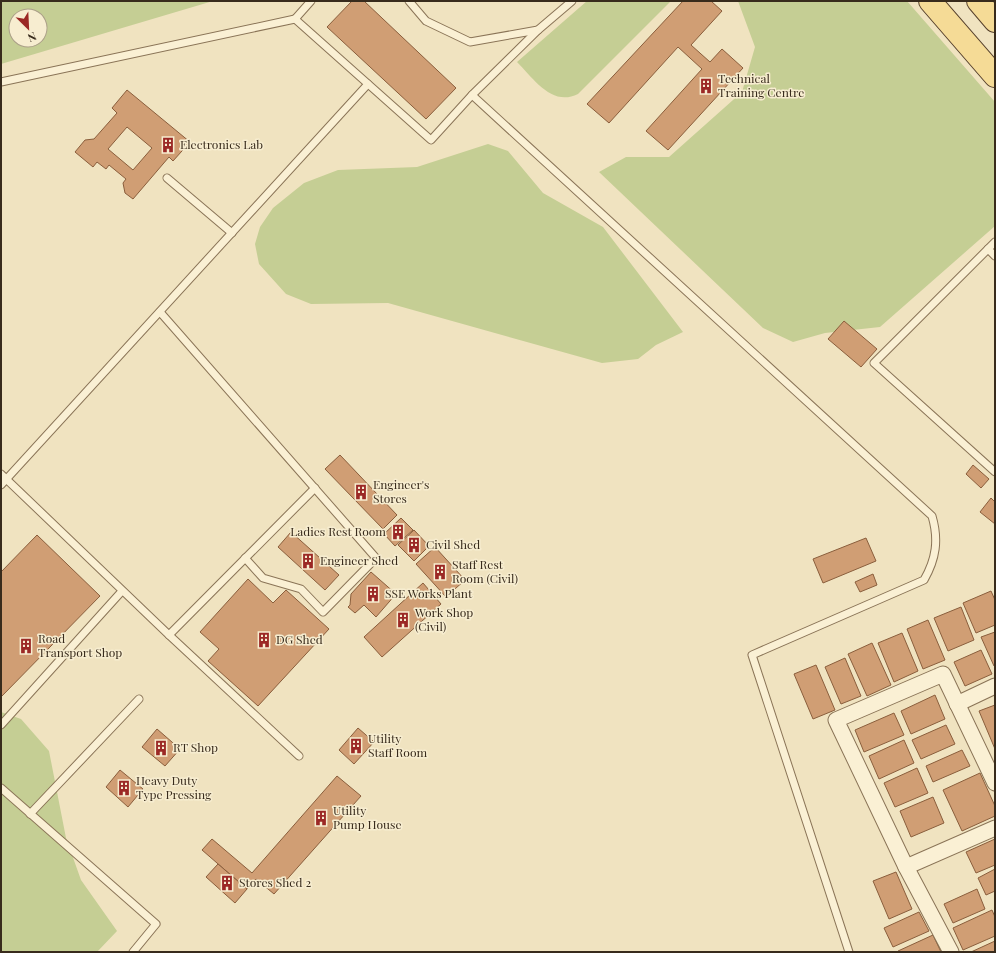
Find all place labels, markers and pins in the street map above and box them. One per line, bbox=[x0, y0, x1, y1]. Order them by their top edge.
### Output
place label: Technical Training Centre bbox=[718, 70, 804, 100]
building icon: Technical Training Centre bbox=[697, 77, 715, 95]
building icon: Electronics Lab bbox=[159, 136, 177, 154]
place label: Electronics Lab bbox=[180, 136, 263, 152]
place label: Engineer's Stores bbox=[373, 476, 430, 506]
building icon: Engineer's Stores bbox=[352, 483, 370, 501]
place label: Ladies Rest Room bbox=[290, 523, 386, 539]
building icon: Ladies Rest Room bbox=[389, 523, 407, 541]
building icon: Civil Shed bbox=[405, 536, 423, 554]
place label: Civil Shed bbox=[426, 536, 480, 552]
building icon: Engineer Shed bbox=[299, 552, 317, 570]
place label: Engineer Shed bbox=[320, 552, 398, 568]
place label: Staff Rest Room (Civil) bbox=[452, 556, 518, 586]
building icon: Staff Rest Room (Civil) bbox=[431, 563, 449, 581]
building icon: SSE Works Plant bbox=[364, 585, 382, 603]
place label: SSE Works Plant bbox=[385, 585, 473, 601]
place label: Work Shop (Civil) bbox=[414, 604, 473, 634]
building icon: Work Shop (Civil) bbox=[394, 611, 412, 629]
place label: Road Transport Shop bbox=[38, 630, 122, 660]
building icon: DG Shed bbox=[255, 631, 273, 649]
place label: DG Shed bbox=[276, 631, 323, 647]
building icon: Road Transport Shop bbox=[17, 637, 35, 655]
place label: Utility Staff Room bbox=[368, 730, 427, 760]
building icon: Utility Staff Room bbox=[347, 737, 365, 755]
building icon: RT Shop bbox=[152, 739, 170, 757]
place label: RT Shop bbox=[173, 739, 218, 755]
place label: Heavy Duty Type Pressing bbox=[136, 772, 212, 802]
building icon: Heavy Duty Type Pressing bbox=[115, 779, 133, 797]
place label: Utility Pump House bbox=[333, 802, 401, 832]
building icon: Utility Pump House bbox=[312, 809, 330, 827]
building icon: Stores Shed 2 bbox=[218, 874, 236, 892]
place label: Stores Shed 2 bbox=[239, 874, 311, 890]

